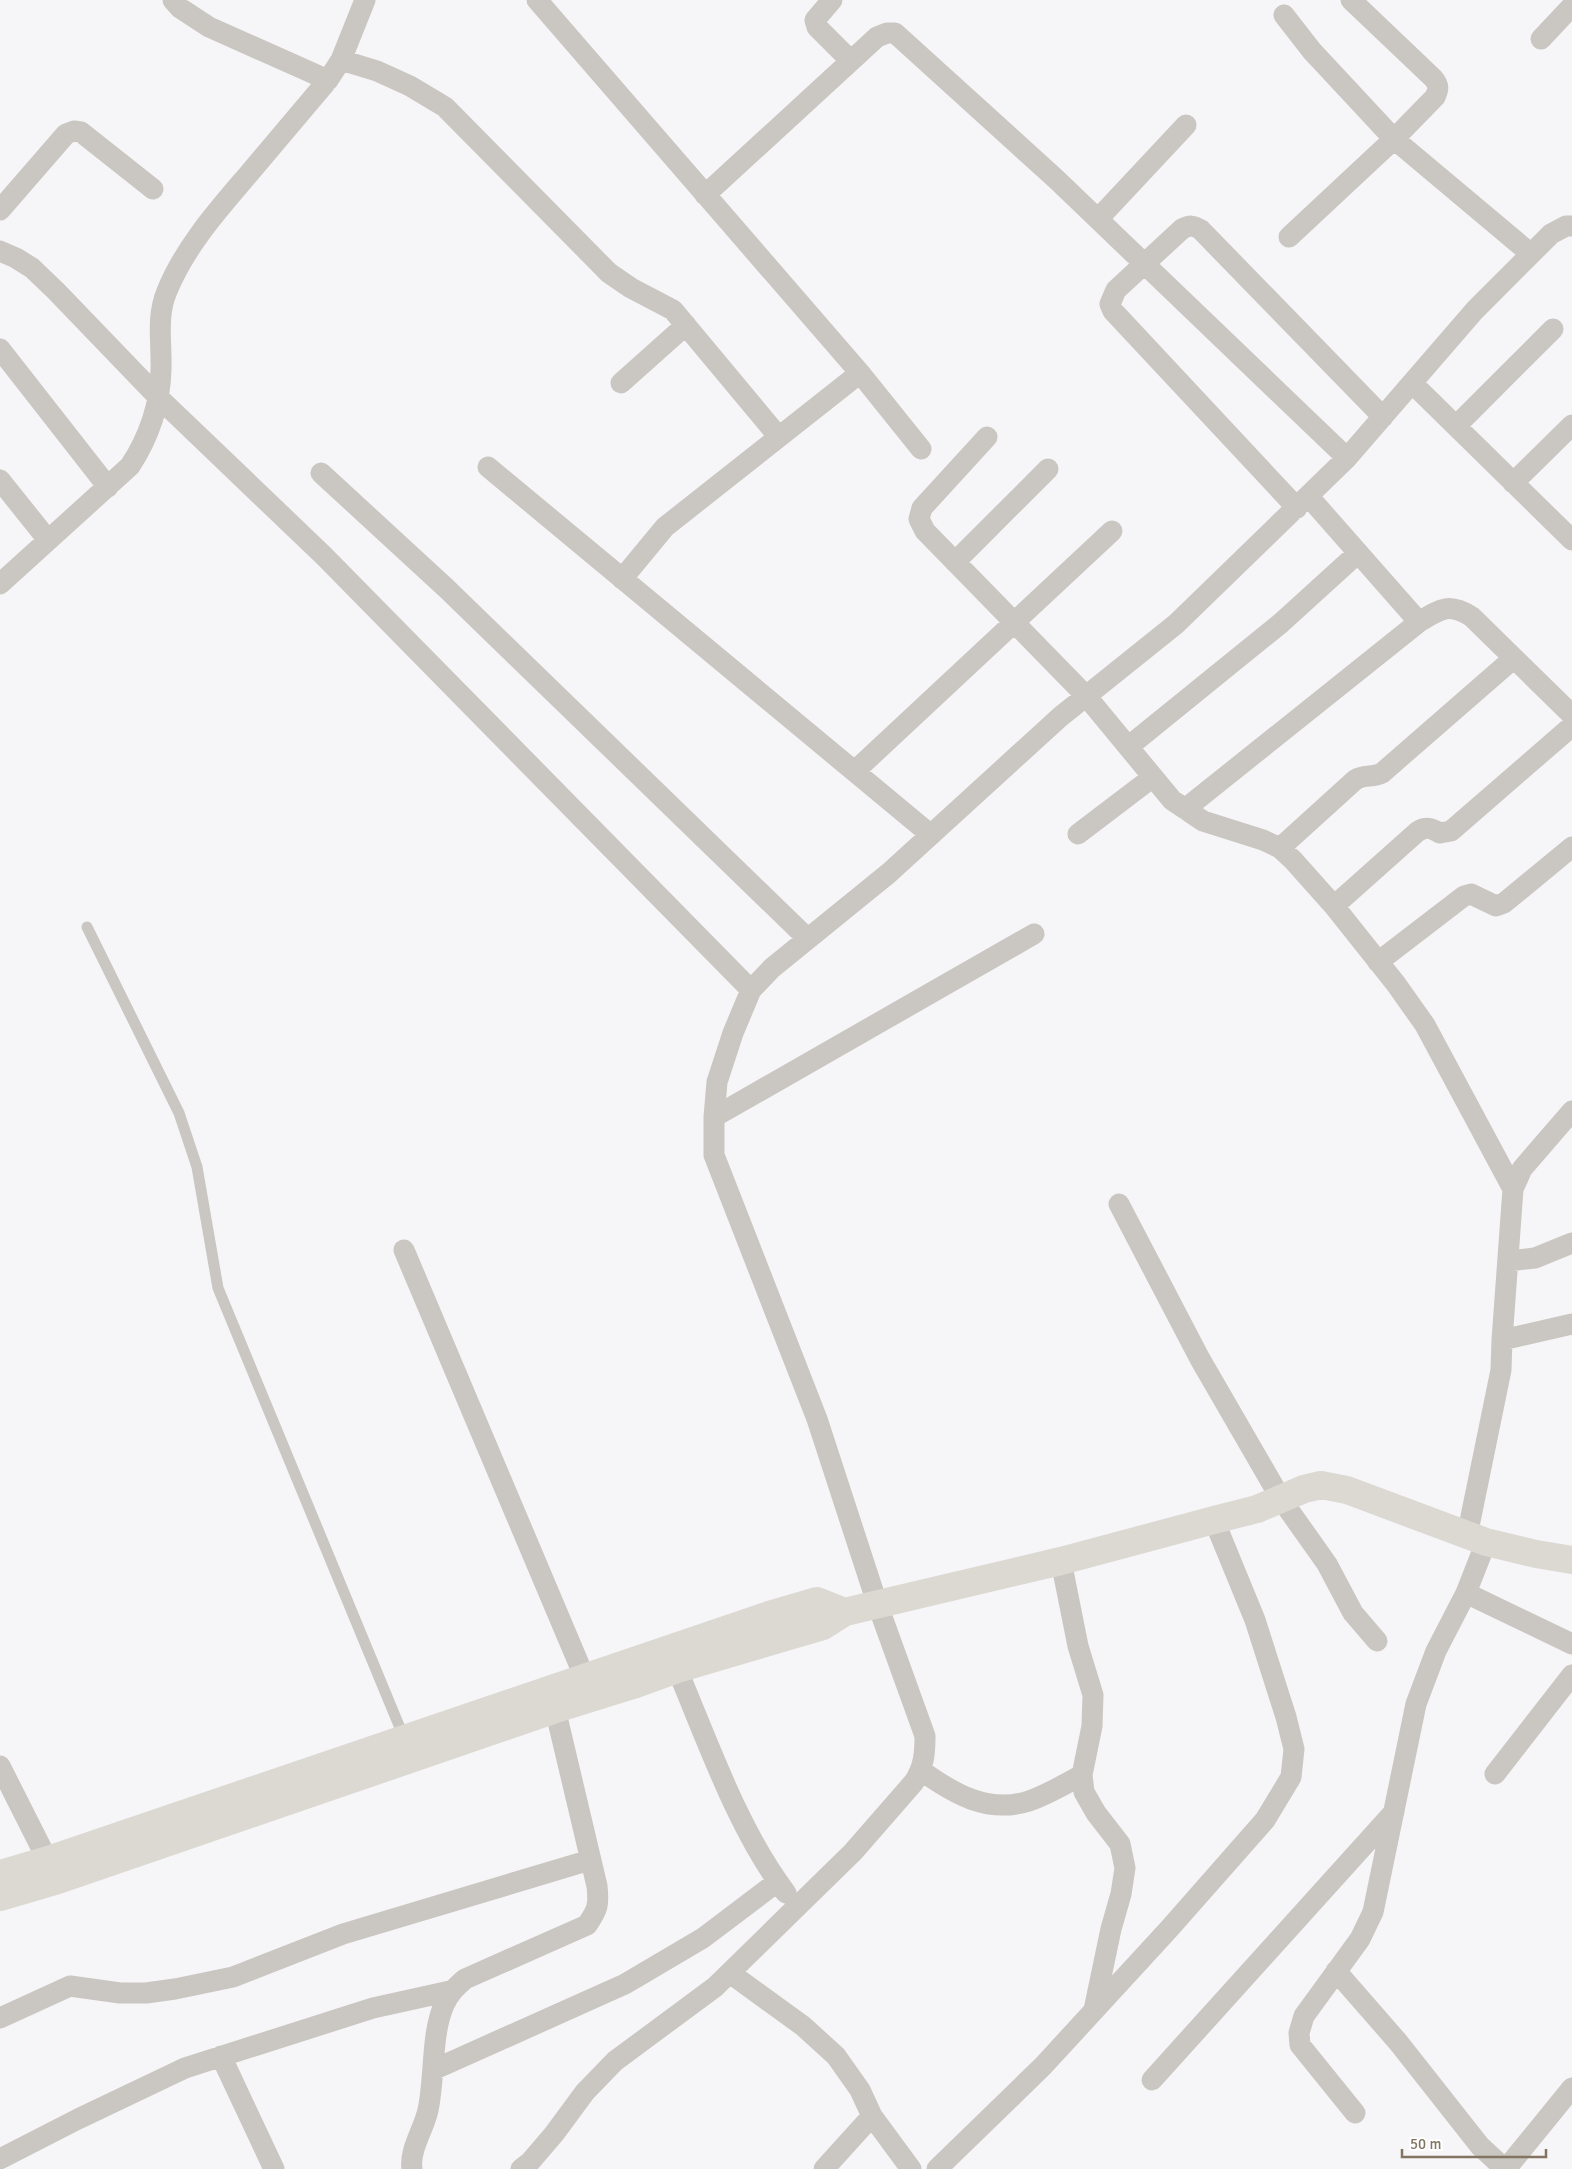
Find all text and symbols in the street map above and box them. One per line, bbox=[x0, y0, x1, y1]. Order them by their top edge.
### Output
scale bar bbox=[1402, 2126, 1546, 2158]
text: 50 m bbox=[1410, 2135, 1441, 2153]

